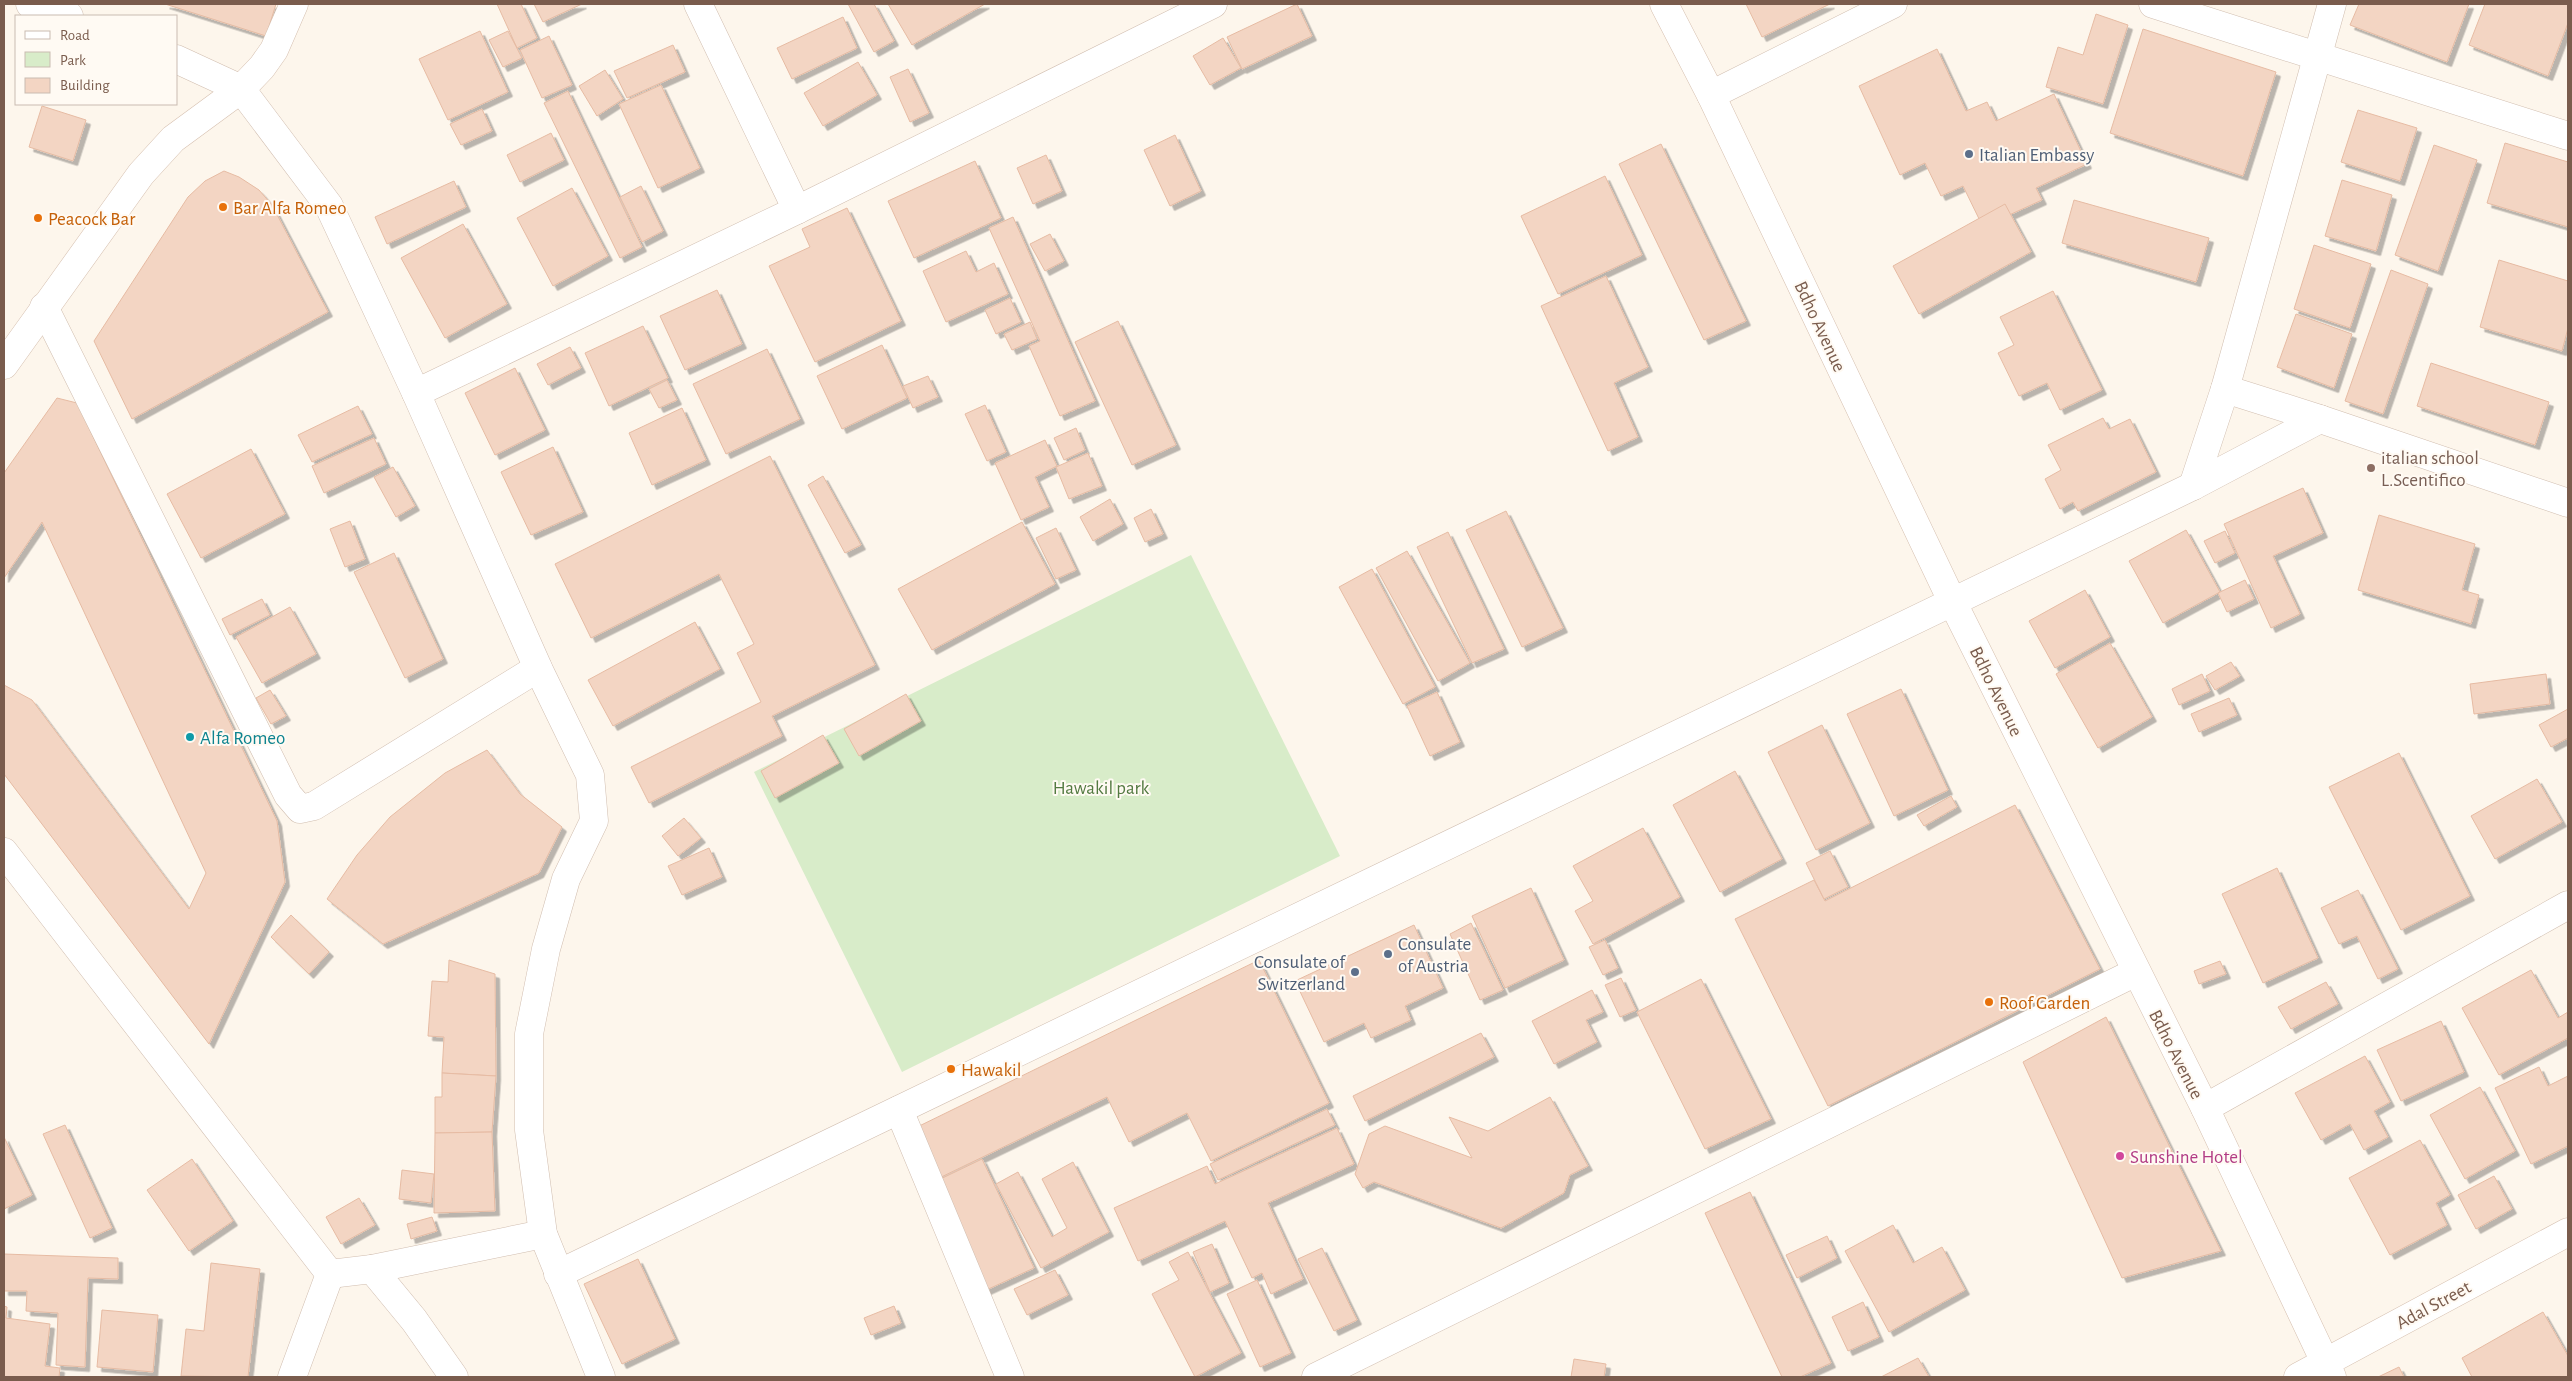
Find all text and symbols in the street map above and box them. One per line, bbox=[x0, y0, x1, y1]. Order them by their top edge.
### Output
legend bbox=[15, 15, 178, 105]
text: Road bbox=[60, 28, 90, 43]
text: Park bbox=[60, 53, 86, 68]
text: Building bbox=[60, 78, 110, 93]
place label: Italian Embassy bbox=[1979, 146, 2094, 165]
marker: Italian Embassy bbox=[1963, 148, 1975, 160]
place label: Bar Alfa Romeo bbox=[233, 199, 347, 218]
marker: Bar Alfa Romeo bbox=[217, 201, 229, 213]
place label: Peacock Bar bbox=[48, 210, 135, 229]
marker: Peacock Bar bbox=[32, 212, 44, 224]
street label: Bdho Avenue bbox=[1790, 278, 1849, 375]
place label: italian school L.Scentifico bbox=[2381, 449, 2479, 490]
marker: italian school L.Scentifico bbox=[2365, 462, 2377, 474]
street label: Bdho Avenue bbox=[1966, 644, 2026, 740]
place label: Alfa Romeo bbox=[200, 729, 285, 748]
marker: Alfa Romeo bbox=[184, 731, 196, 743]
park label: Hawakil park bbox=[1053, 779, 1150, 798]
place label: Consulate of Austria bbox=[1398, 935, 1471, 976]
marker: Consulate of Austria bbox=[1382, 948, 1394, 960]
place label: Consulate of Switzerland bbox=[1254, 953, 1346, 994]
marker: Consulate of Switzerland bbox=[1349, 966, 1361, 978]
place label: Roof Garden bbox=[1999, 994, 2090, 1013]
marker: Roof Garden bbox=[1983, 996, 1995, 1008]
street label: Bdho Avenue bbox=[2145, 1007, 2206, 1102]
place label: Hawakil bbox=[961, 1061, 1021, 1080]
marker: Hawakil bbox=[945, 1063, 957, 1075]
place label: Sunshine Hotel bbox=[2130, 1148, 2243, 1167]
marker: Sunshine Hotel bbox=[2114, 1150, 2126, 1162]
street label: Adal Street bbox=[2393, 1278, 2474, 1333]

